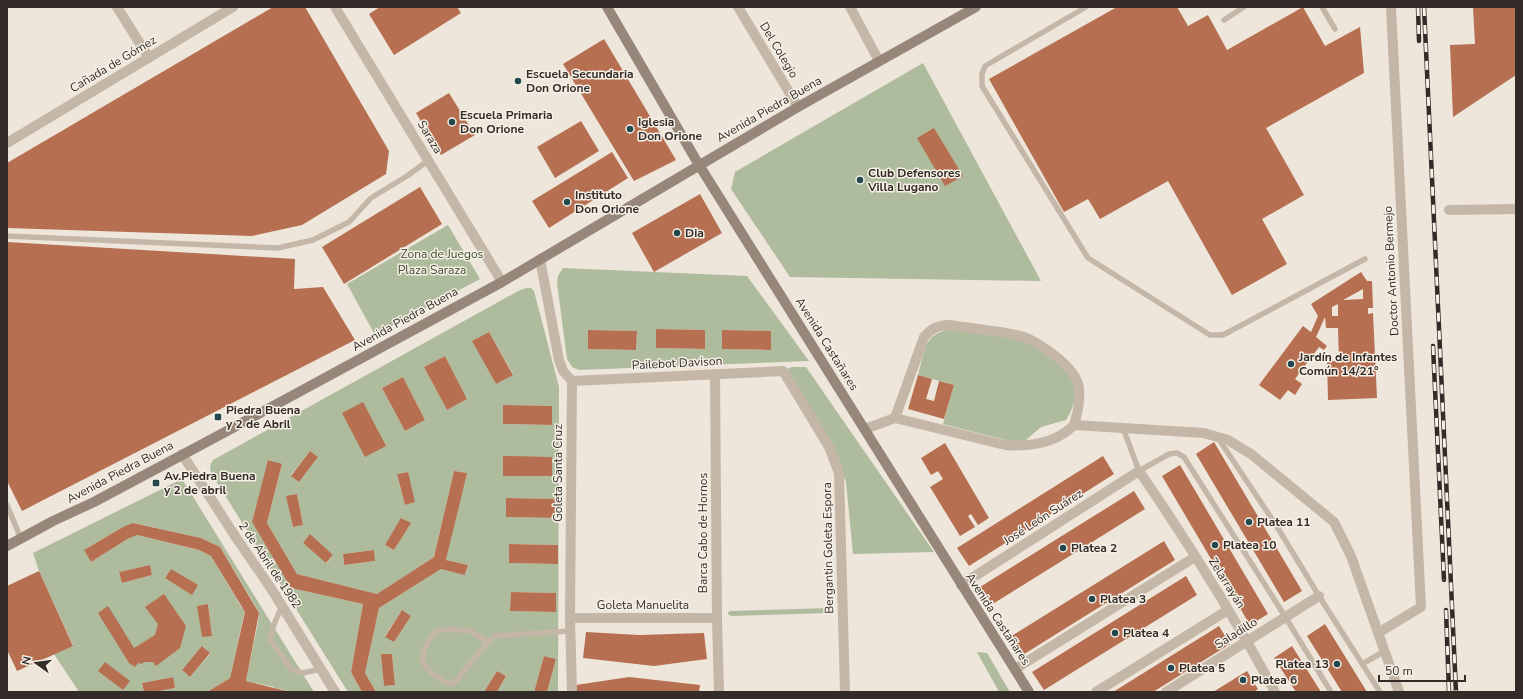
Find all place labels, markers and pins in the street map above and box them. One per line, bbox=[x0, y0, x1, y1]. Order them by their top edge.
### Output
place label: Escuela Secundaria Don Orione bbox=[526, 66, 634, 96]
marker: Escuela Secundaria Don Orione bbox=[513, 76, 523, 86]
place label: Escuela Primaria Don Orione bbox=[460, 107, 553, 137]
place label: Iglesia Don Orione bbox=[638, 114, 702, 144]
marker: Escuela Primaria Don Orione bbox=[447, 117, 457, 127]
marker: Iglesia Don Orione bbox=[625, 124, 635, 134]
place label: Club Defensores Villa Lugano bbox=[867, 165, 961, 195]
marker: Club Defensores Villa Lugano bbox=[855, 175, 865, 185]
place label: Instituto Don Orione bbox=[575, 187, 639, 217]
marker: Instituto Don Orione bbox=[562, 197, 572, 207]
place label: Dia bbox=[685, 225, 704, 241]
marker: Dia bbox=[672, 228, 682, 238]
place label: Jardín de Infantes Común 14/21° bbox=[1298, 349, 1397, 379]
marker: Jardín de Infantes Común 14/21° bbox=[1286, 359, 1296, 369]
place label: Piedra Buena y 2 de Abril bbox=[225, 402, 300, 432]
marker: Piedra Buena y 2 de Abril bbox=[213, 412, 223, 422]
place label: Av.Piedra Buena y 2 de abril bbox=[163, 468, 256, 498]
marker: Av.Piedra Buena y 2 de abril bbox=[151, 478, 161, 488]
place label: Platea 11 bbox=[1257, 514, 1310, 530]
marker: Platea 11 bbox=[1244, 517, 1254, 527]
place label: Platea 10 bbox=[1223, 537, 1276, 553]
place label: Platea 2 bbox=[1071, 540, 1117, 556]
marker: Platea 10 bbox=[1210, 540, 1220, 550]
marker: Platea 2 bbox=[1058, 543, 1068, 553]
place label: Platea 3 bbox=[1100, 591, 1146, 607]
marker: Platea 3 bbox=[1087, 594, 1097, 604]
place label: Platea 4 bbox=[1123, 625, 1169, 641]
marker: Platea 4 bbox=[1110, 628, 1120, 638]
place label: Platea 13 bbox=[1276, 656, 1329, 672]
marker: Platea 13 bbox=[1332, 659, 1342, 669]
place label: Platea 5 bbox=[1179, 660, 1225, 676]
marker: Platea 5 bbox=[1166, 663, 1176, 673]
place label: Platea 6 bbox=[1251, 672, 1297, 688]
marker: Platea 6 bbox=[1238, 675, 1248, 685]

